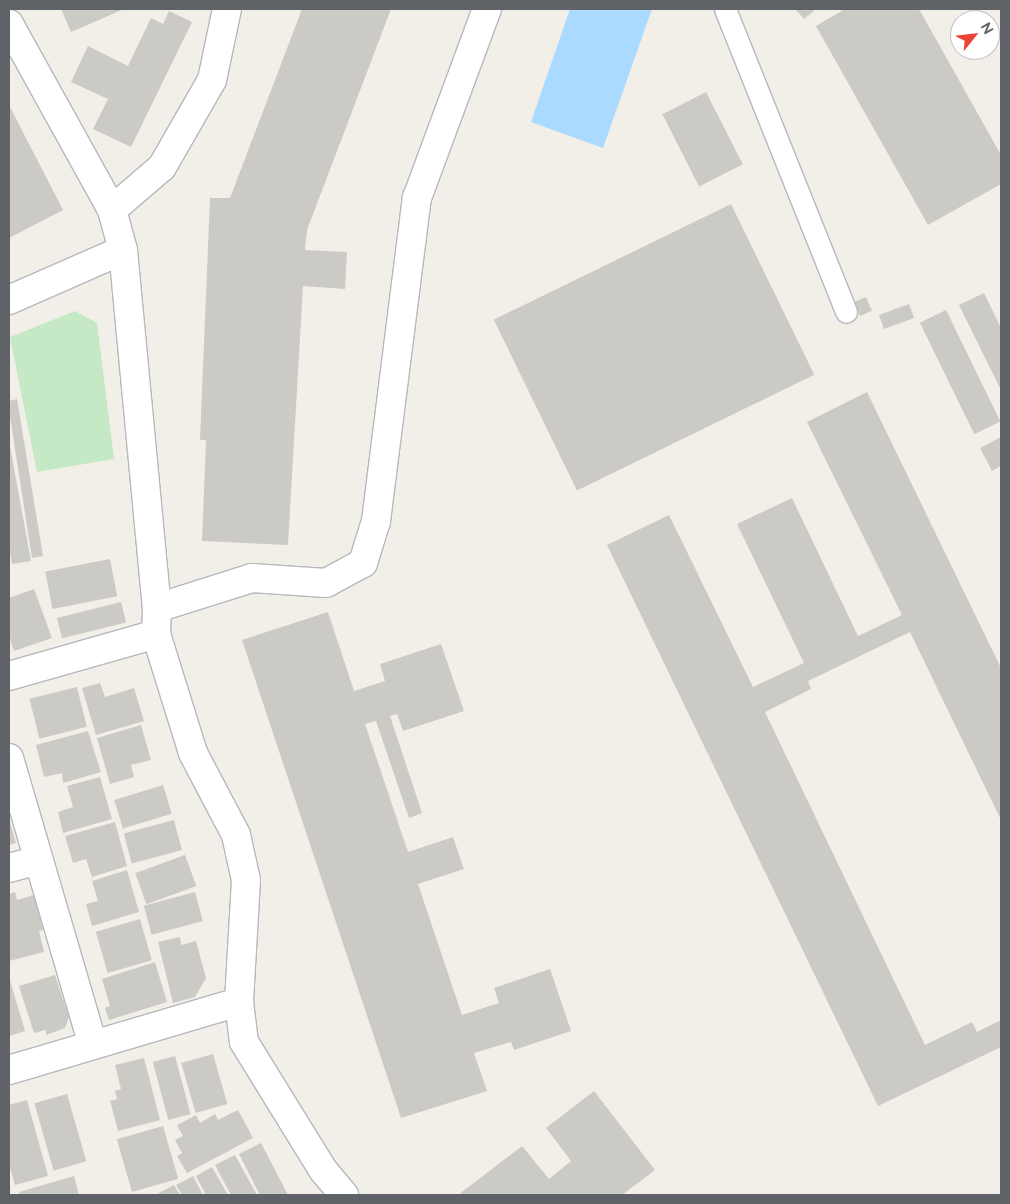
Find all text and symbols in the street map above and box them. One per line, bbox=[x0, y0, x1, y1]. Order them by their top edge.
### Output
north arrow bbox=[950, 10, 1000, 60]
text: N bbox=[978, 20, 997, 37]

